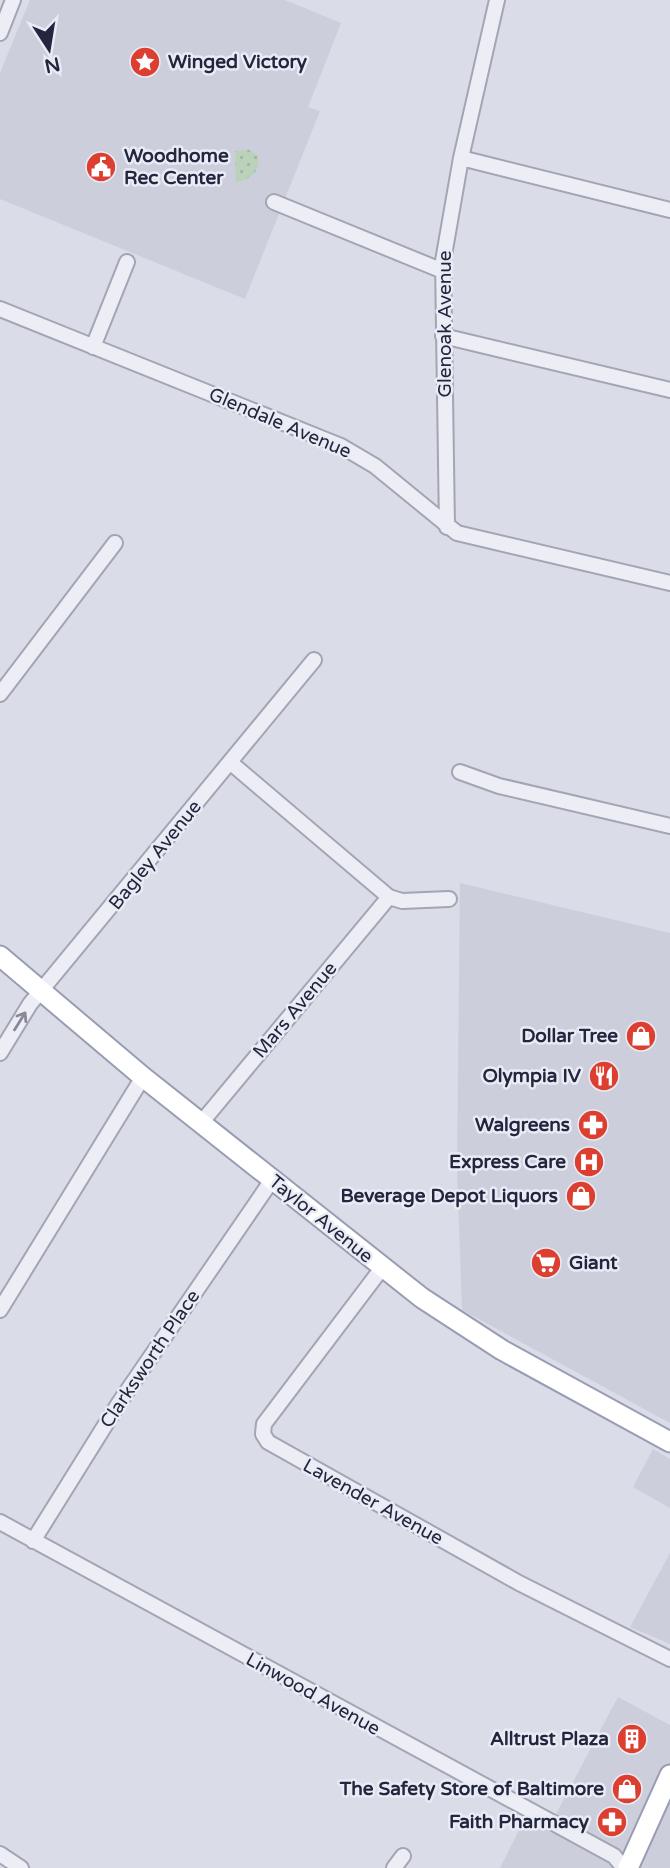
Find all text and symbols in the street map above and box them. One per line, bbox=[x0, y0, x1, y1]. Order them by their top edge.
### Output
north arrow bbox=[14, 14, 84, 84]
place icon: Winged Victory bbox=[128, 45, 162, 79]
place label: Winged Victory bbox=[168, 51, 308, 74]
text: N bbox=[43, 52, 62, 77]
place label: Woodhome Rec Center bbox=[124, 145, 229, 189]
public building icon: Woodhome Rec Center bbox=[84, 150, 118, 184]
street label: Glenoak Avenue bbox=[434, 251, 456, 397]
street label: Glendale Avenue bbox=[205, 383, 355, 463]
street label: Bagley Avenue bbox=[104, 796, 206, 914]
street label: Mars Avenue bbox=[249, 958, 341, 1062]
one-way arrow bbox=[12, 1012, 27, 1031]
shop icon: Dollar Tree bbox=[624, 1019, 658, 1053]
place label: Dollar Tree bbox=[521, 1025, 618, 1047]
restaurant icon: Olympia IV bbox=[587, 1059, 621, 1093]
place label: Olympia IV bbox=[482, 1065, 582, 1088]
pharmacy icon: Walgreens bbox=[576, 1108, 610, 1142]
place label: Walgreens bbox=[475, 1114, 570, 1137]
hospital icon: Express Care bbox=[572, 1145, 606, 1179]
place label: Express Care bbox=[449, 1151, 566, 1174]
street label: Taylor Avenue bbox=[265, 1170, 377, 1268]
shop icon: Beverage Depot Liquors bbox=[564, 1179, 598, 1213]
place label: Beverage Depot Liquors bbox=[340, 1185, 558, 1208]
supermarket icon: Giant bbox=[529, 1246, 563, 1280]
place label: Giant bbox=[569, 1252, 618, 1274]
street label: Clarksworth Place bbox=[96, 1286, 204, 1432]
street label: Lavender Avenue bbox=[299, 1454, 447, 1550]
street label: Linwood Avenue bbox=[242, 1648, 384, 1740]
building icon: Alltrust Plaza bbox=[615, 1722, 649, 1756]
place label: Alltrust Plaza bbox=[490, 1728, 609, 1750]
shop icon: The Safety Store of Baltimore bbox=[610, 1772, 644, 1806]
place label: The Safety Store of Baltimore bbox=[339, 1778, 604, 1801]
pharmacy icon: Faith Pharmacy bbox=[595, 1805, 629, 1839]
place label: Faith Pharmacy bbox=[449, 1811, 590, 1834]

